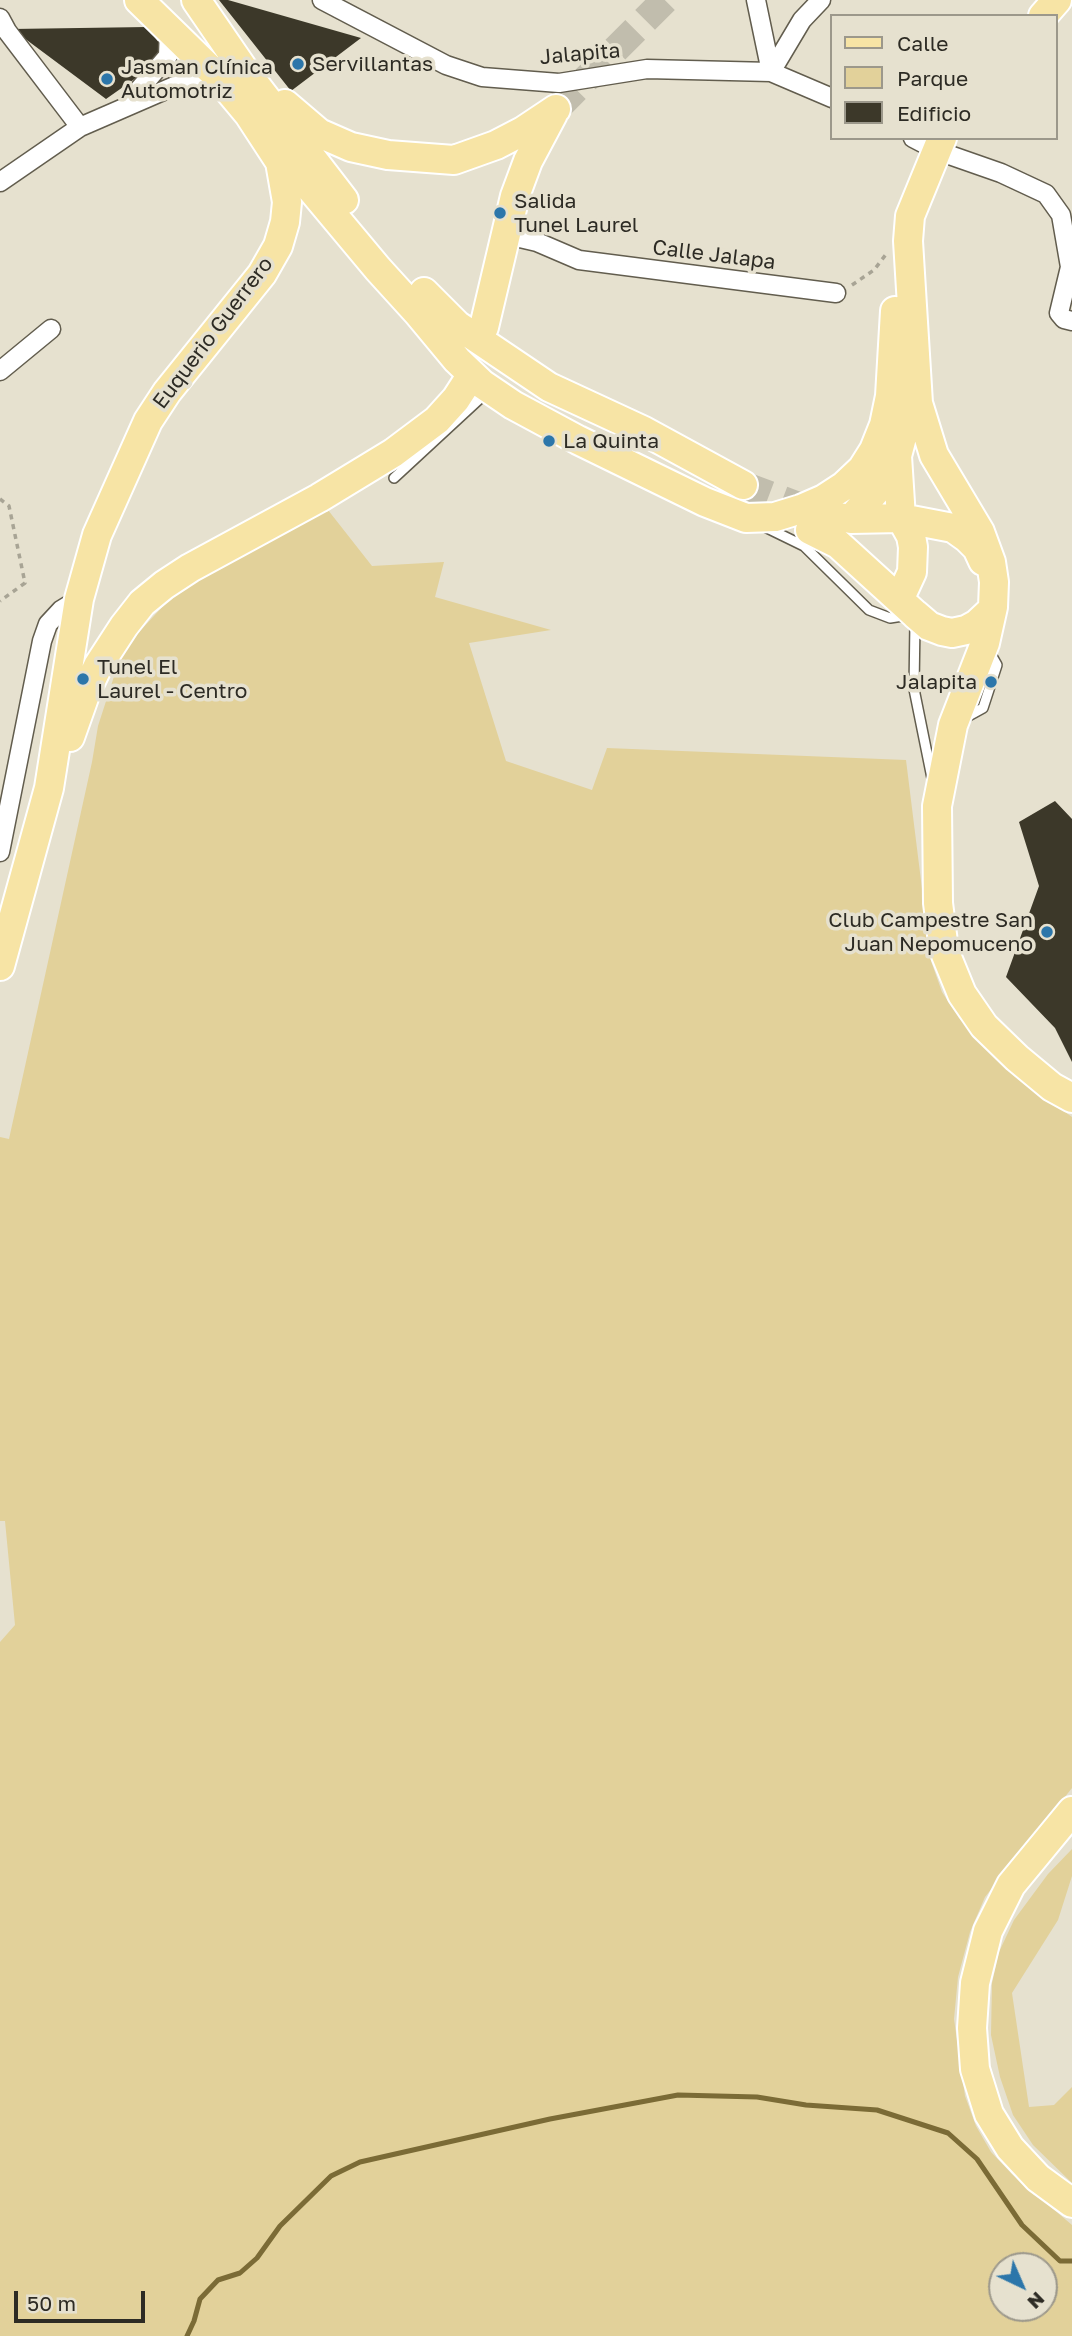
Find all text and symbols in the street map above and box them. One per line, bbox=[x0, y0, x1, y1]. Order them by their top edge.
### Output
legend bbox=[830, 14, 1058, 140]
text: Calle bbox=[897, 30, 949, 56]
street label: Jalapita bbox=[539, 38, 621, 70]
place label: Servillantas bbox=[312, 51, 433, 77]
place label: Jasman Clínica Automotriz bbox=[121, 54, 273, 104]
marker: Servillantas bbox=[290, 56, 306, 72]
text: Parque bbox=[897, 65, 968, 91]
marker: Jasman Clínica Automotriz bbox=[99, 71, 115, 87]
text: Edificio bbox=[897, 100, 971, 126]
place label: Salida Tunel Laurel bbox=[514, 188, 639, 238]
marker: Salida Tunel Laurel bbox=[492, 205, 508, 221]
street label: Calle Jalapa bbox=[651, 235, 777, 275]
street label: Euquerio Guerrero bbox=[148, 252, 278, 414]
place label: La Quinta bbox=[563, 428, 659, 454]
marker: La Quinta bbox=[541, 433, 557, 449]
place label: Tunel El Laurel - Centro bbox=[97, 654, 247, 704]
place label: Jalapita bbox=[896, 669, 977, 695]
marker: Tunel El Laurel - Centro bbox=[75, 671, 91, 687]
marker: Jalapita bbox=[983, 674, 999, 690]
place label: Club Campestre San Juan Nepomuceno bbox=[828, 907, 1033, 957]
marker: Club Campestre San Juan Nepomuceno bbox=[1039, 924, 1055, 940]
north arrow bbox=[988, 2252, 1058, 2322]
scale bar bbox=[18, 2276, 149, 2320]
text: N bbox=[1023, 2288, 1050, 2314]
text: 50 m bbox=[27, 2290, 76, 2316]

